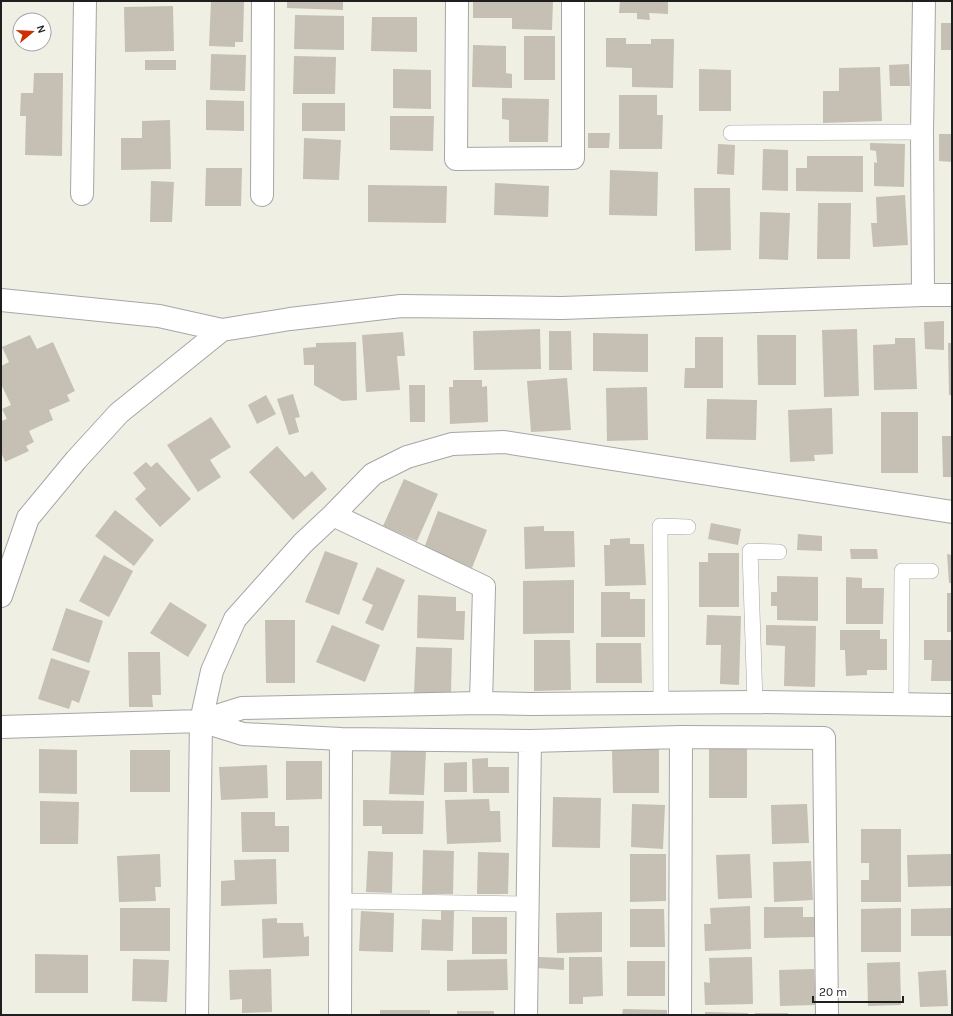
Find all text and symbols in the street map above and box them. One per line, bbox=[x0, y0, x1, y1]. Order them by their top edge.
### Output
north arrow bbox=[12, 12, 52, 52]
text: N bbox=[34, 23, 48, 35]
scale bar bbox=[813, 978, 903, 1004]
text: 20 m bbox=[819, 985, 847, 999]

